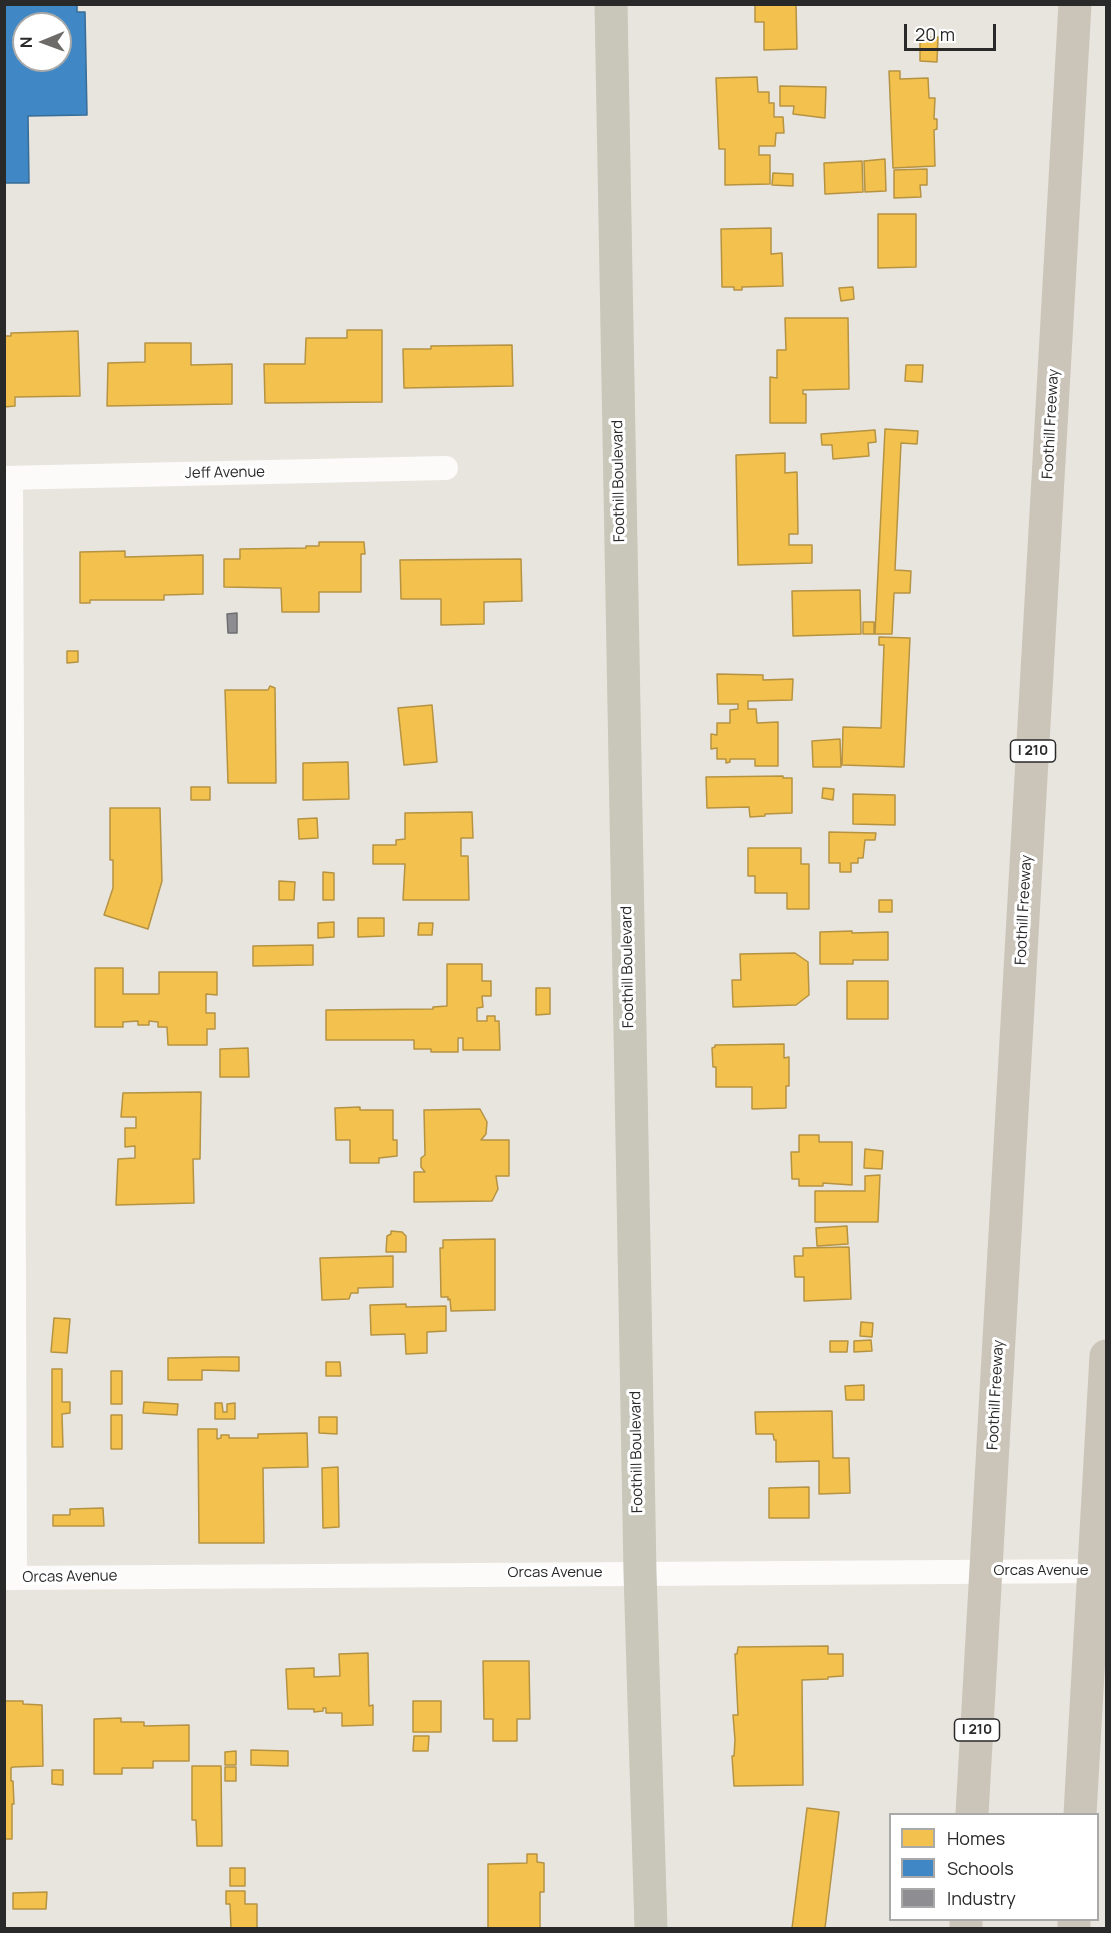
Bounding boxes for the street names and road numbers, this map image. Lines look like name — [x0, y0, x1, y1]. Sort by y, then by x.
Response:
street label: Foothill Freeway — [1039, 368, 1063, 480]
street label: Foothill Boulevard — [609, 420, 629, 542]
street label: Jeff Avenue — [185, 463, 265, 483]
road number: I 210 — [1010, 740, 1056, 762]
street label: Foothill Freeway — [1012, 854, 1036, 966]
street label: Foothill Boulevard — [618, 906, 638, 1028]
street label: Foothill Freeway — [984, 1339, 1008, 1451]
street label: Foothill Boulevard — [627, 1391, 647, 1513]
street label: Orcas Avenue — [994, 1562, 1088, 1580]
street label: Orcas Avenue — [508, 1564, 602, 1582]
street label: Orcas Avenue — [22, 1567, 118, 1587]
road number: I 210 — [954, 1719, 1000, 1741]

